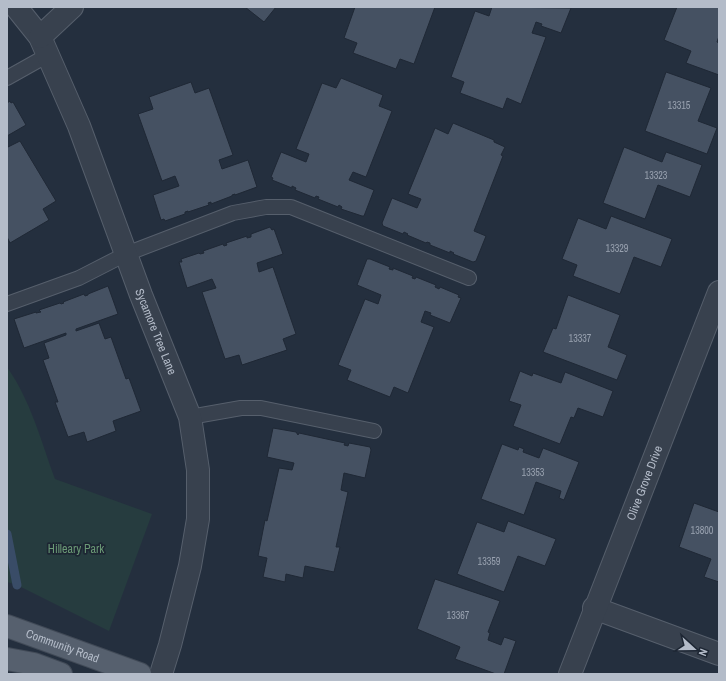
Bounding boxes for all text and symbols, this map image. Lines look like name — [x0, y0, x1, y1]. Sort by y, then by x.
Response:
house number: 13315 — [668, 99, 691, 112]
house number: 13323 — [645, 169, 668, 182]
house number: 13329 — [606, 242, 629, 255]
street label: Sycamore Tree Lane — [131, 286, 180, 377]
house number: 13337 — [569, 332, 592, 345]
street label: Olive Grove Drive — [623, 443, 666, 523]
house number: 13353 — [522, 466, 545, 479]
house number: 13800 — [691, 524, 714, 537]
park label: Hilleary Park — [48, 541, 104, 557]
house number: 13359 — [478, 555, 501, 568]
house number: 13367 — [447, 609, 470, 622]
street label: Community Road — [24, 625, 101, 667]
north arrow — [674, 629, 714, 669]
text: N — [696, 647, 711, 658]

